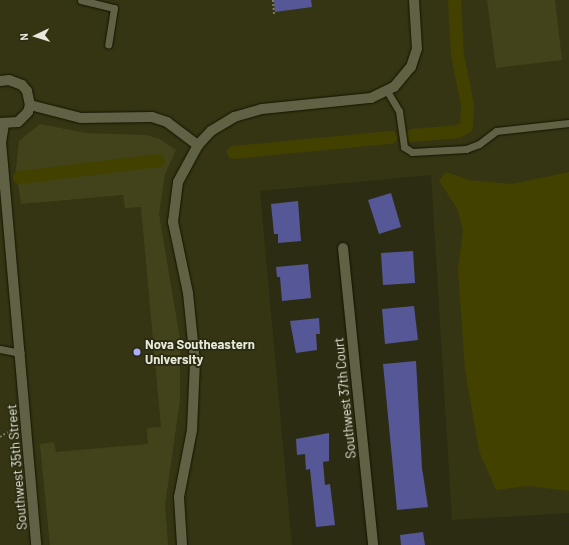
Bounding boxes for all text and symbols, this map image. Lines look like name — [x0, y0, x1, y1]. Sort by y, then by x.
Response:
north arrow — [16, 16, 56, 56]
text: N — [17, 33, 30, 41]
place label: Nova Southeastern University — [145, 337, 255, 368]
street label: Southwest 37th Court — [331, 337, 359, 459]
marker: Nova Southeastern University — [132, 347, 142, 357]
street label: Southwest 35th Street — [4, 404, 30, 530]

